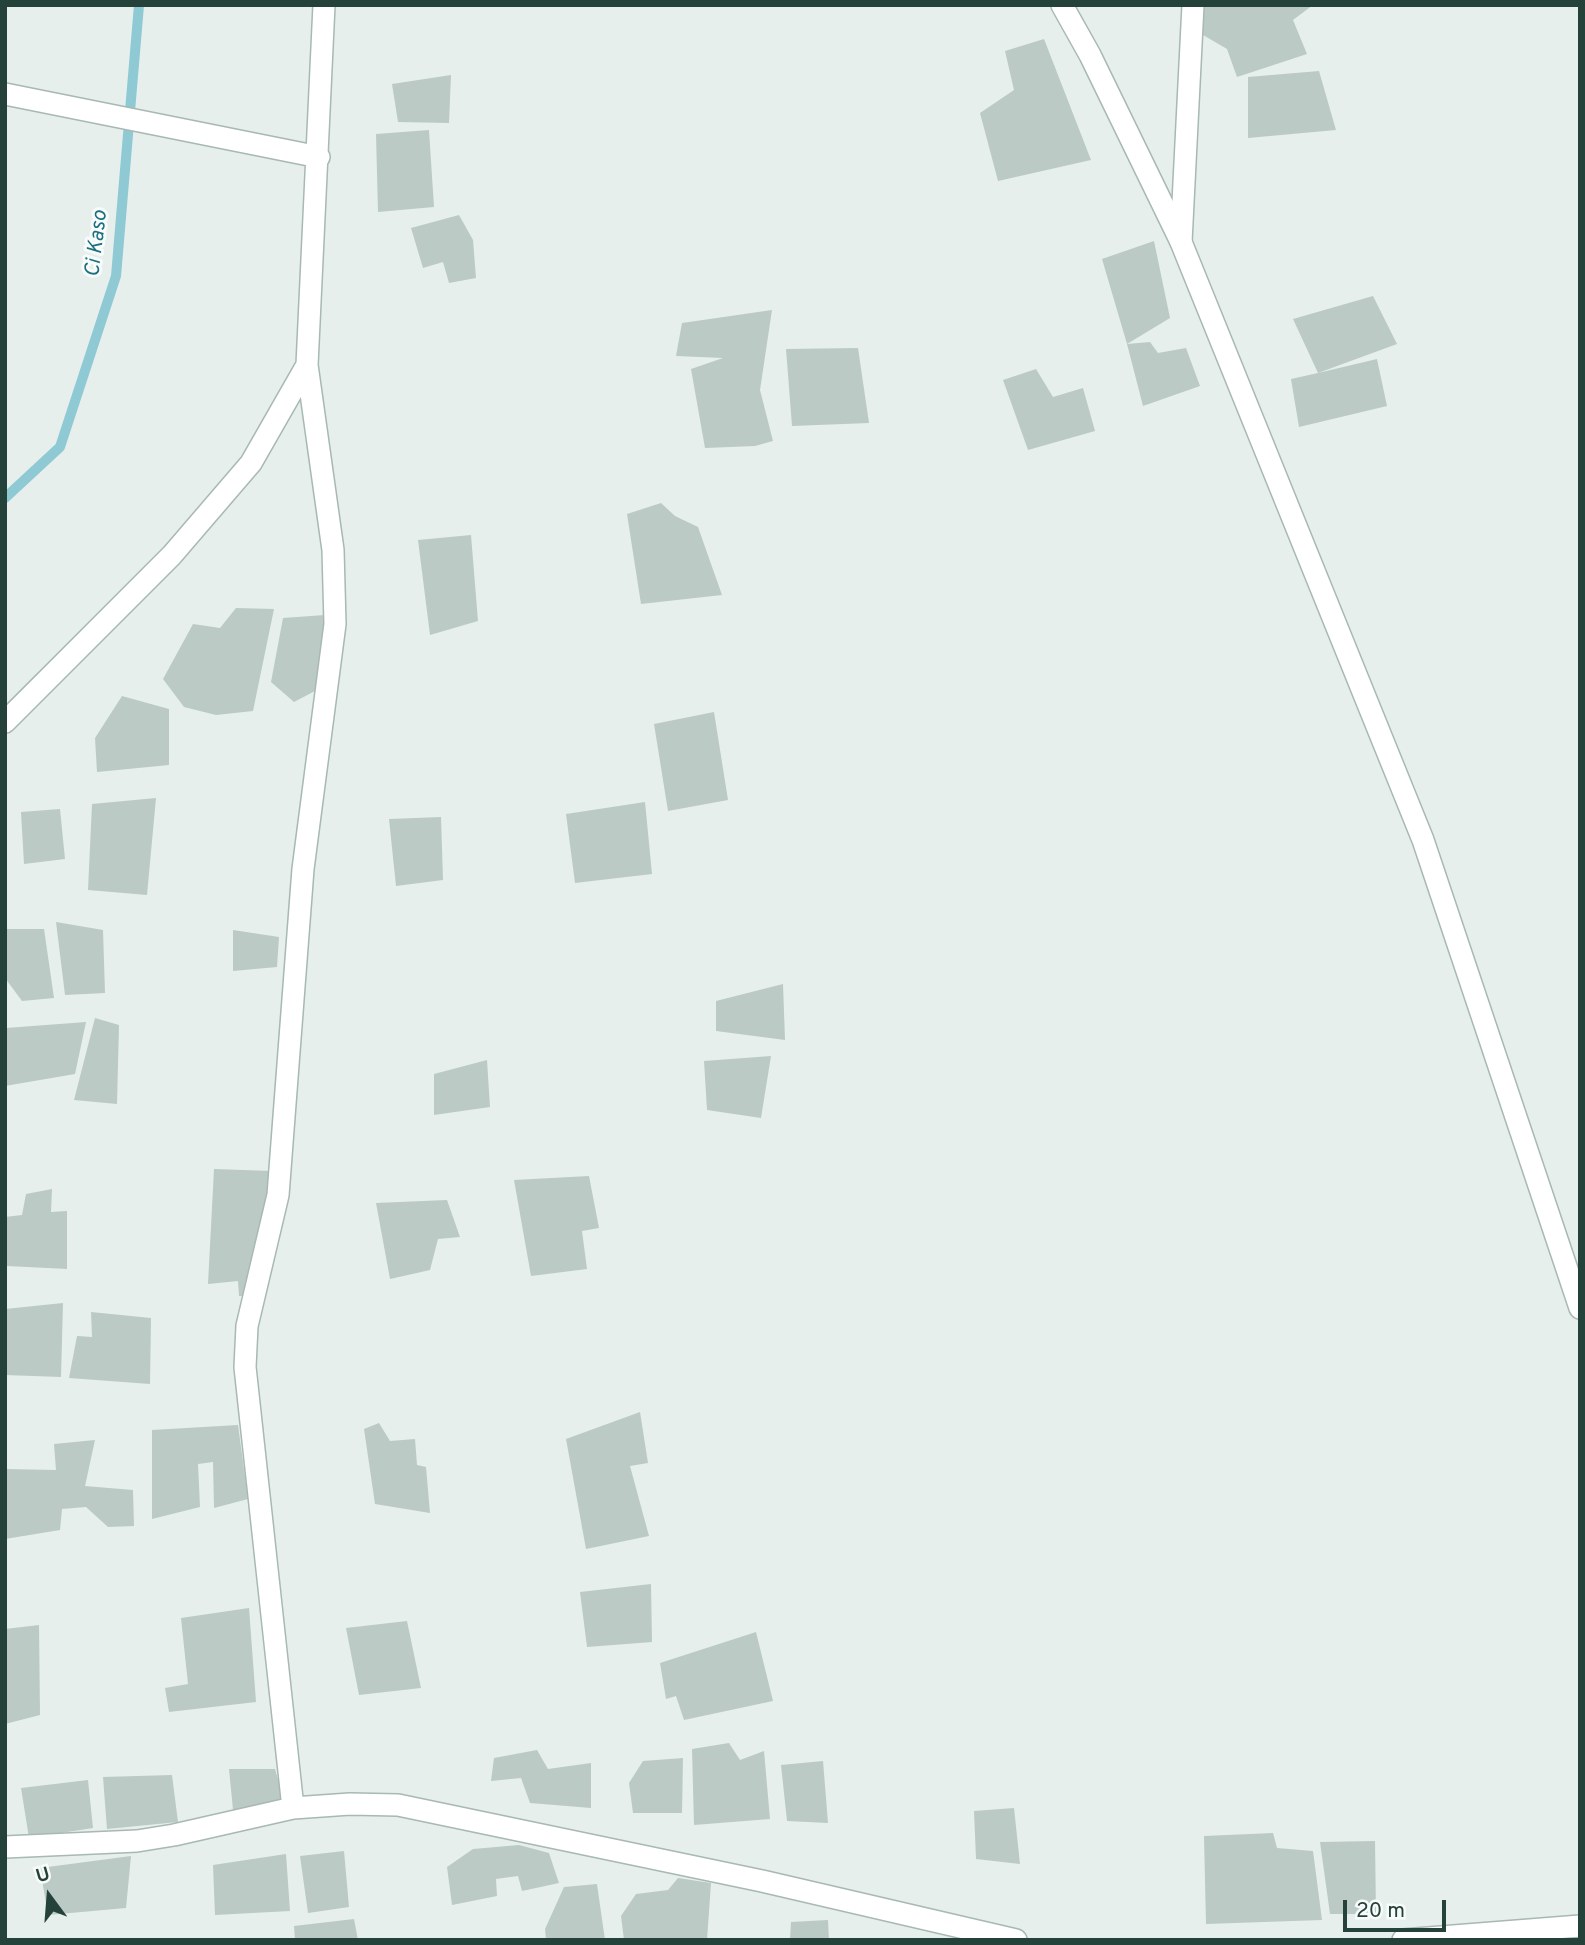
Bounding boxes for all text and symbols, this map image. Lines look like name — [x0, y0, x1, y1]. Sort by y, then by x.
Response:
water label: Ci Kaso — [81, 209, 115, 279]
north arrow — [14, 1861, 84, 1931]
text: U — [33, 1862, 53, 1889]
scale bar — [1347, 1885, 1450, 1929]
text: 20 m — [1356, 1898, 1405, 1925]

